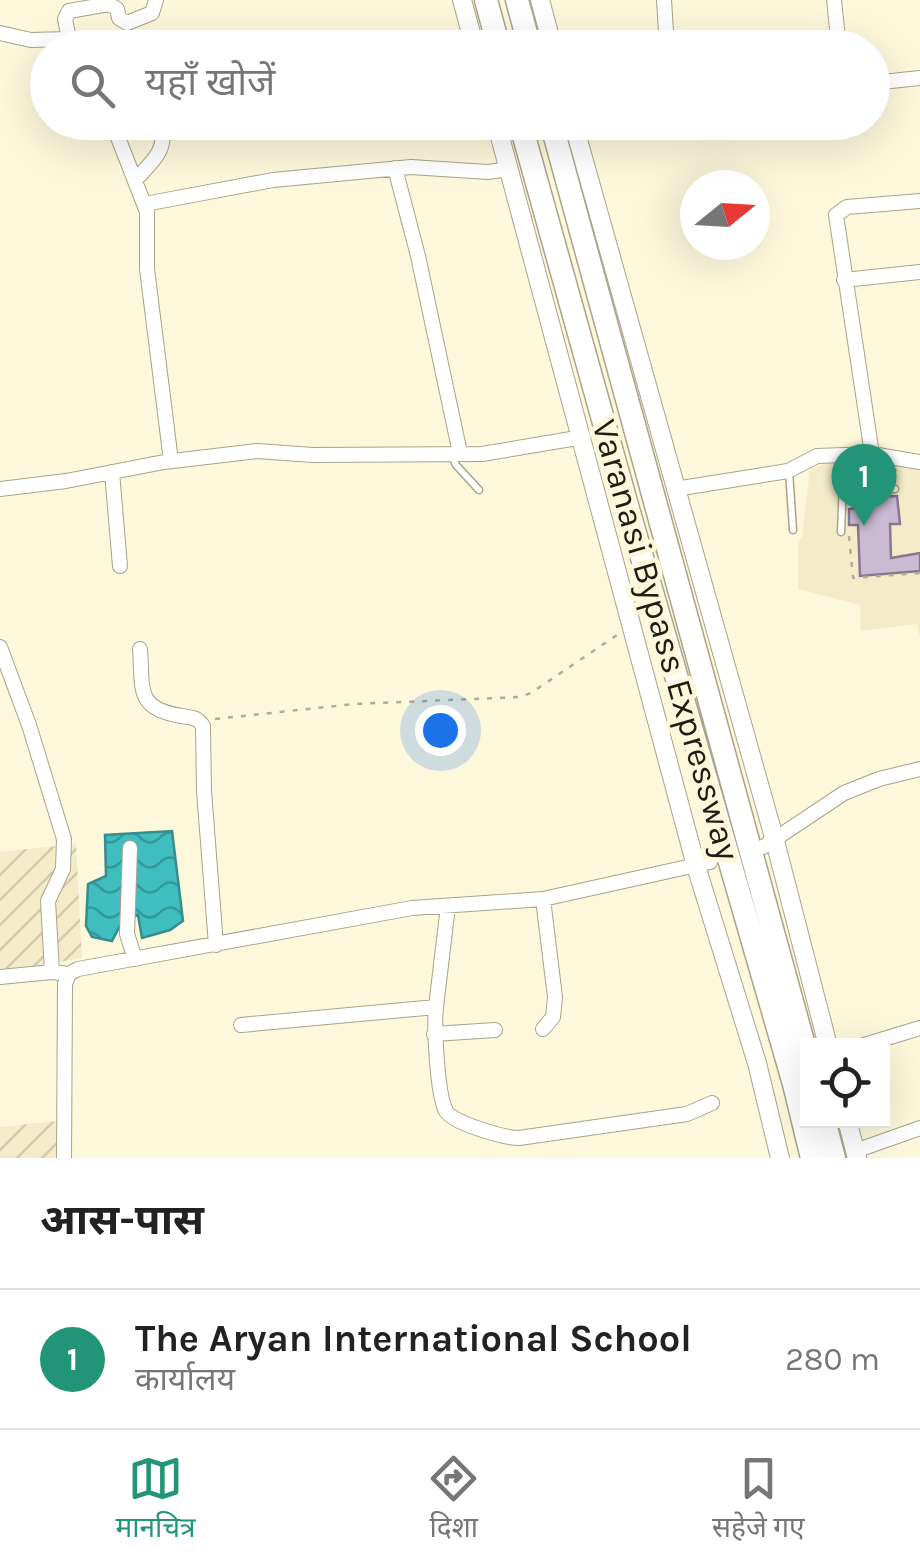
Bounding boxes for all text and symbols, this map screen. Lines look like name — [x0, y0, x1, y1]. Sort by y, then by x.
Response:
search box — [30, 30, 890, 140]
icon: search — [65, 58, 120, 113]
text: यहाँ खोजें — [145, 60, 275, 105]
north arrow — [680, 170, 770, 260]
street label: Varanasi Bypass Expressway — [583, 415, 749, 865]
pin: 1 — [832, 444, 896, 526]
your location — [415, 705, 466, 756]
map controls — [800, 1038, 890, 1128]
button: locate — [800, 1038, 890, 1128]
text: आस-पास — [40, 1195, 204, 1245]
text: The Aryan International School — [135, 1316, 692, 1361]
text: 1 — [67, 1341, 78, 1378]
text: 280 m — [785, 1341, 880, 1378]
text: कार्यालय — [135, 1361, 235, 1398]
tab: मानचित्र — [115, 1451, 195, 1548]
tab: दिशा — [426, 1451, 481, 1548]
tab: सहेजे गए — [712, 1451, 805, 1548]

